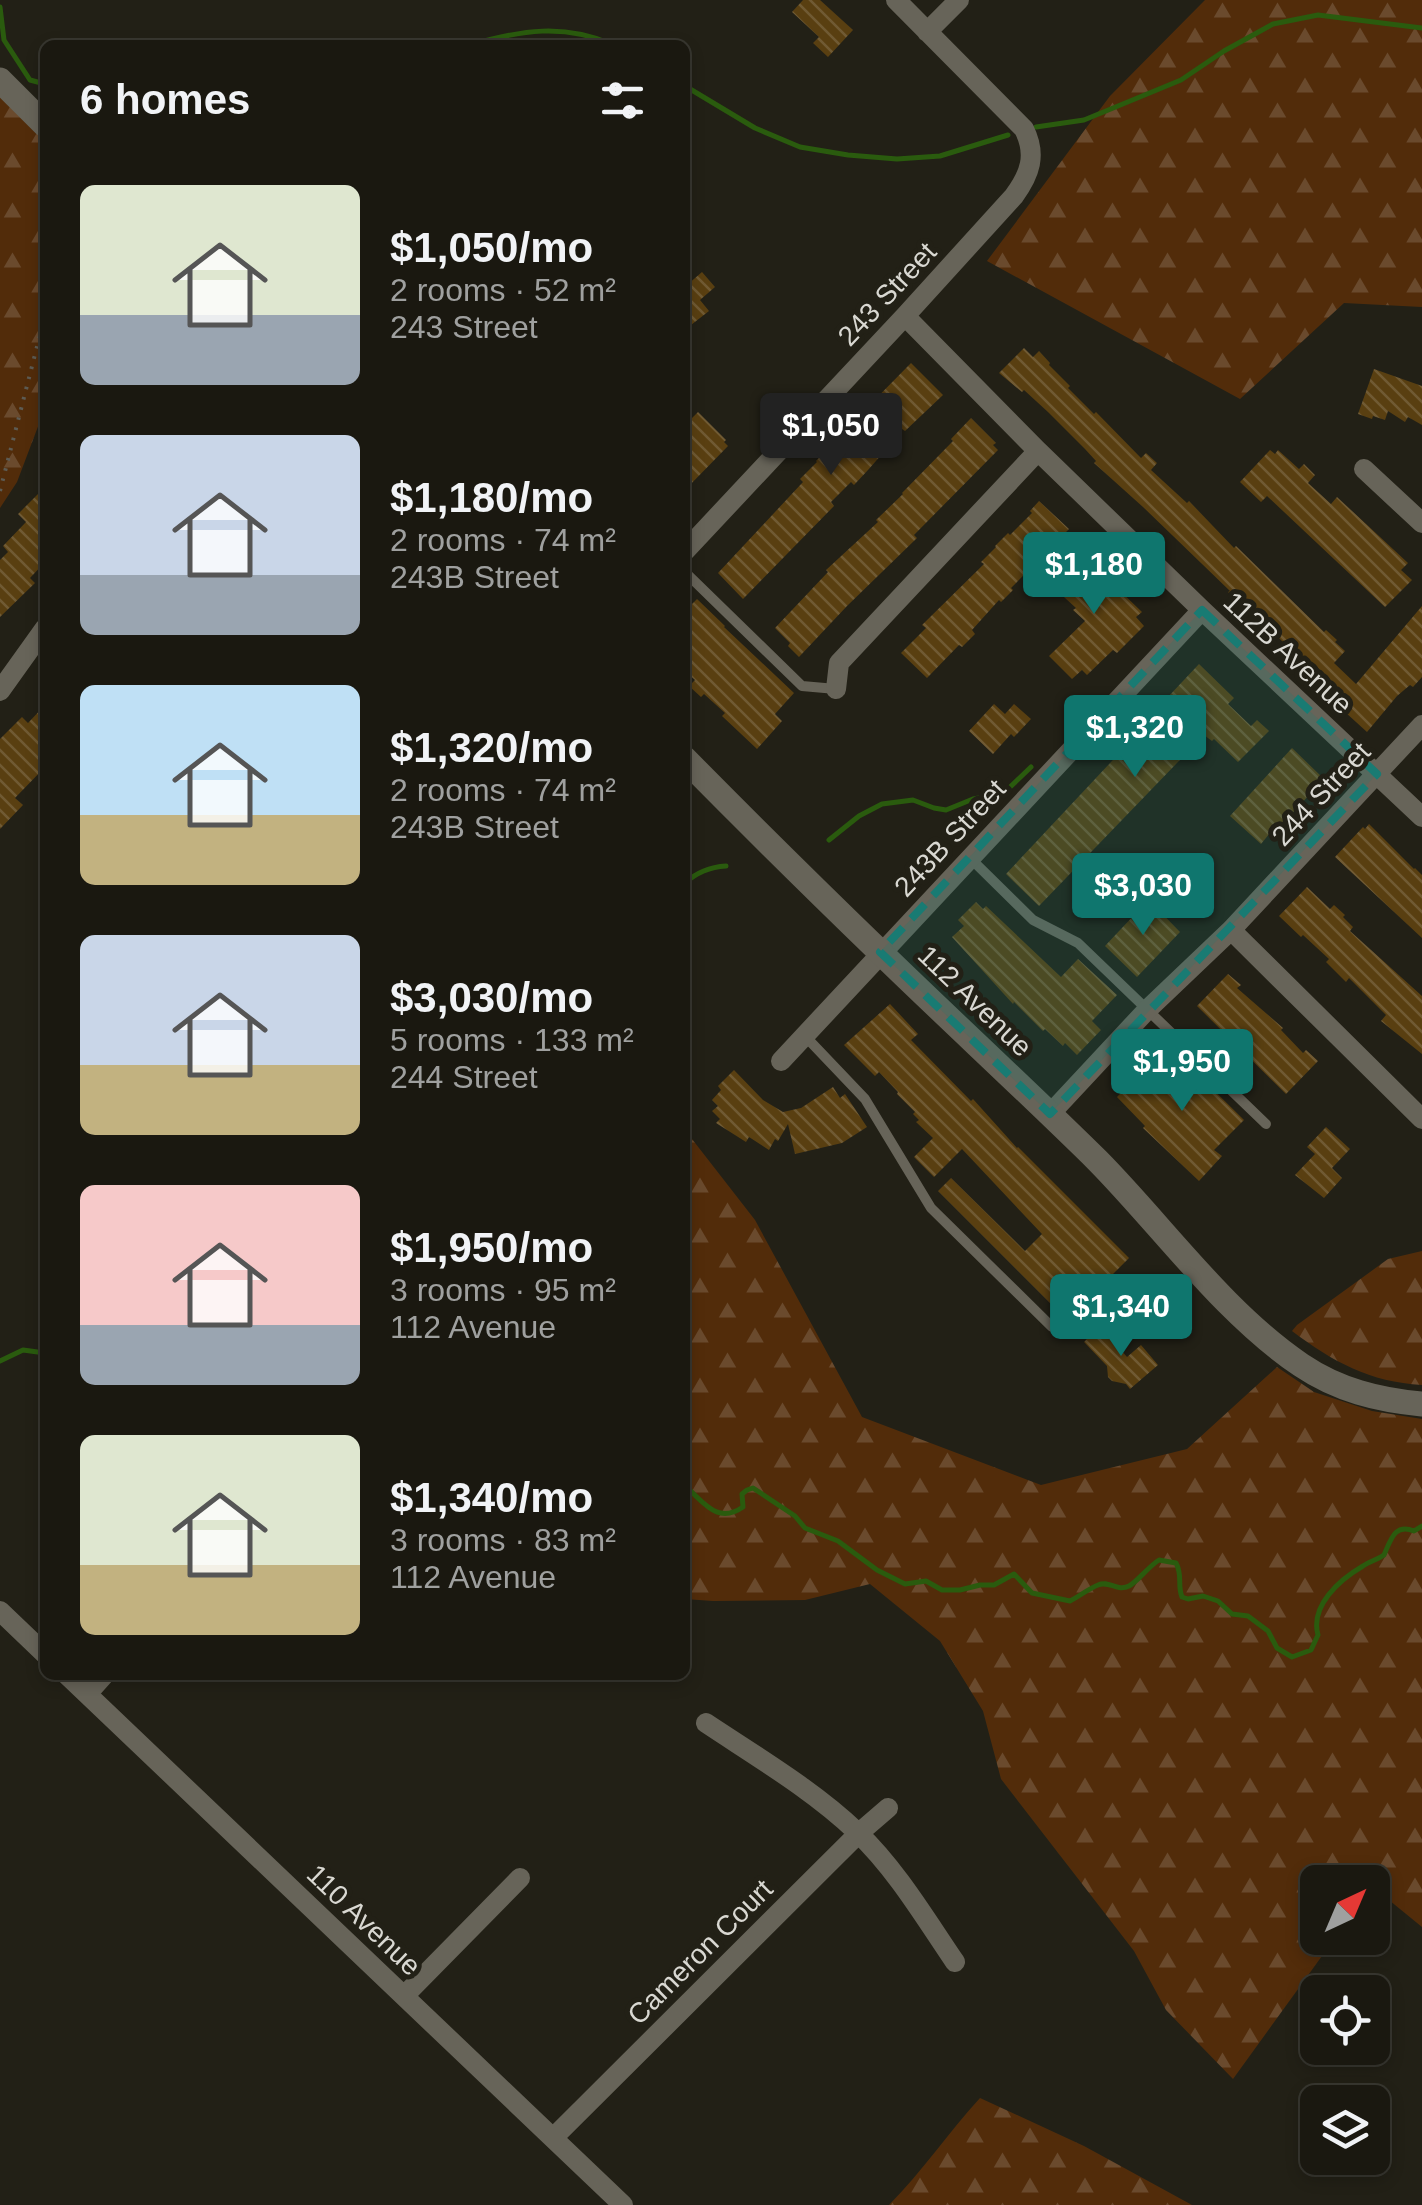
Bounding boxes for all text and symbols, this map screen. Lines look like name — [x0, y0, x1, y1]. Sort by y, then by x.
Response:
icon: filters — [595, 73, 650, 128]
text: 6 homes — [80, 76, 250, 123]
text: $1,050/mo — [390, 224, 593, 271]
icon: home — [160, 225, 280, 345]
street label: 243 Street — [832, 236, 943, 352]
text: 2 rooms · 52 m² — [390, 272, 616, 308]
text: 243 Street — [390, 309, 538, 345]
pin: $1,050 — [750, 393, 912, 478]
text: $1,050 — [782, 407, 880, 443]
text: $1,180/mo — [390, 474, 593, 521]
icon: home — [160, 475, 280, 595]
text: 2 rooms · 74 m² — [390, 522, 616, 558]
pin: $1,180 — [1013, 532, 1175, 617]
text: $1,180 — [1045, 546, 1143, 582]
text: 243B Street — [390, 559, 559, 595]
street label: 112B Avenue — [1217, 586, 1359, 720]
pin: $1,320 — [1054, 695, 1216, 780]
text: $1,320 — [1086, 709, 1184, 745]
text: $1,320/mo — [390, 724, 593, 771]
icon: home — [160, 725, 280, 845]
street label: 244 Street — [1266, 736, 1377, 852]
text: 2 rooms · 74 m² — [390, 772, 616, 808]
street label: 243B Street — [888, 773, 1012, 903]
text: 243B Street — [390, 809, 559, 845]
pin: $3,030 — [1062, 853, 1224, 938]
text: $3,030 — [1094, 867, 1192, 903]
street label: 112 Avenue — [912, 939, 1038, 1063]
text: $3,030/mo — [390, 974, 593, 1021]
icon: home — [160, 975, 280, 1095]
text: 5 rooms · 133 m² — [390, 1022, 634, 1058]
pin: $1,950 — [1101, 1029, 1263, 1114]
text: $1,950 — [1133, 1043, 1231, 1079]
text: 244 Street — [390, 1059, 538, 1095]
text: $1,950/mo — [390, 1224, 593, 1271]
icon: home — [160, 1225, 280, 1345]
text: 3 rooms · 95 m² — [390, 1272, 616, 1308]
pin: $1,340 — [1040, 1274, 1202, 1359]
text: $1,340 — [1072, 1288, 1170, 1324]
text: 112 Avenue — [390, 1309, 556, 1345]
text: $1,340/mo — [390, 1474, 593, 1521]
icon: home — [160, 1475, 280, 1595]
text: 3 rooms · 83 m² — [390, 1522, 616, 1558]
text: 112 Avenue — [390, 1559, 556, 1595]
street label: 110 Avenue — [301, 1858, 427, 1982]
north arrow — [1300, 1865, 1390, 1955]
map controls — [1300, 1865, 1390, 2175]
street label: Cameron Court — [621, 1873, 779, 2031]
button: locate — [1300, 1975, 1390, 2065]
button: layers — [1300, 2085, 1390, 2175]

